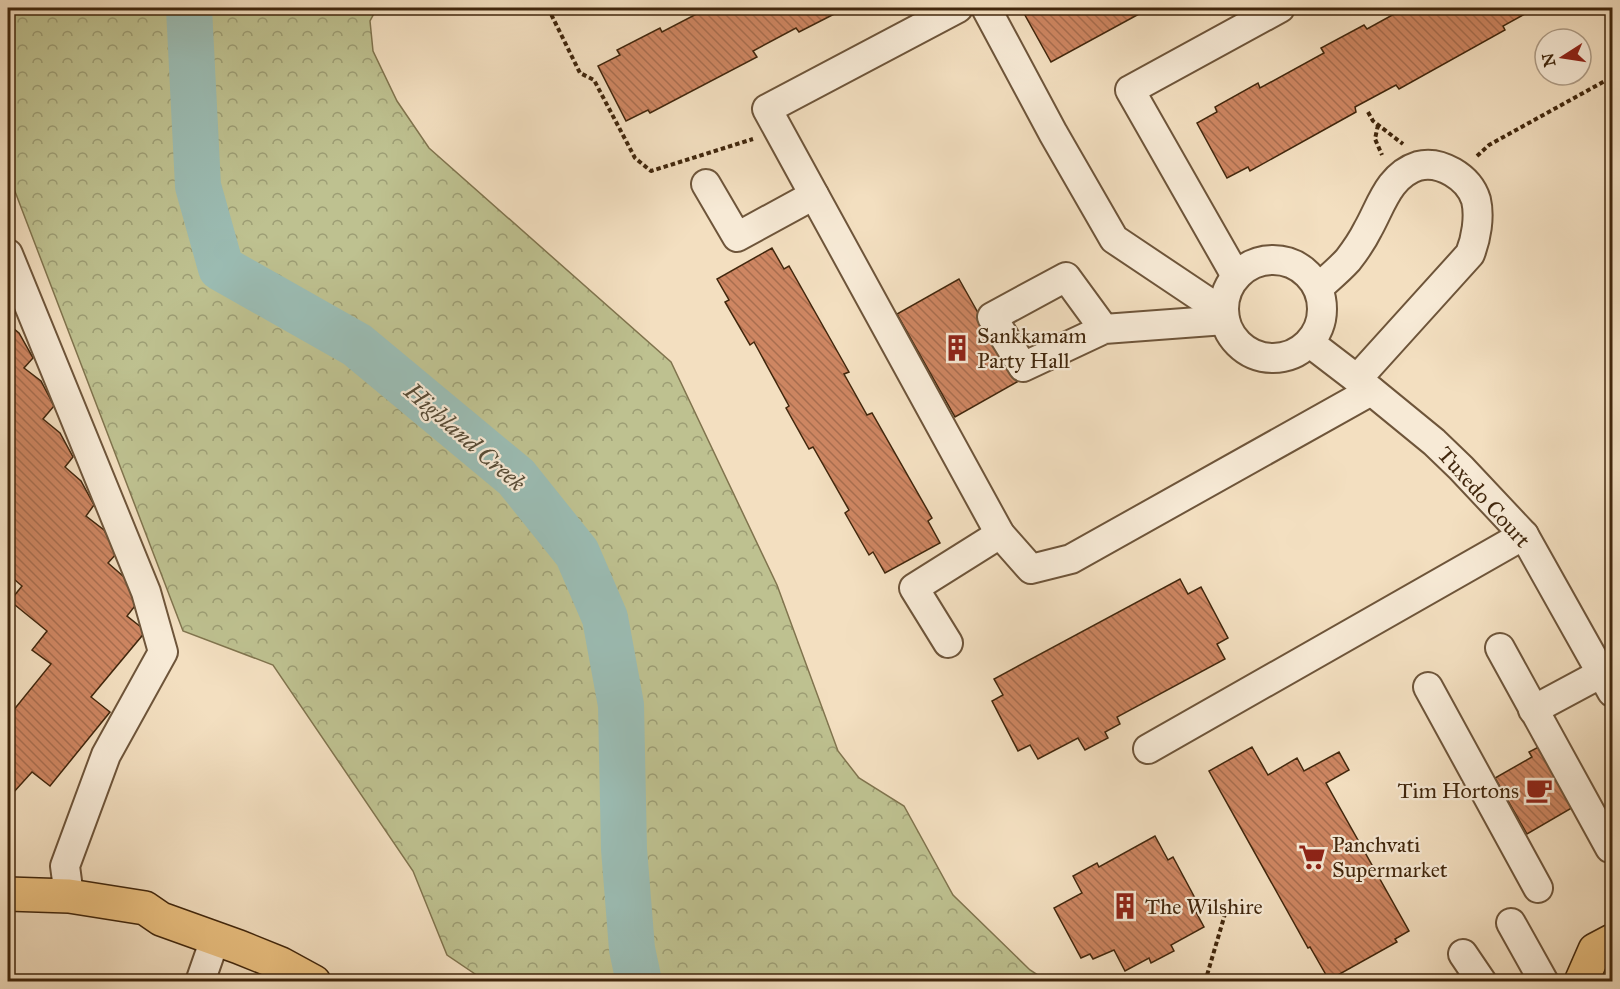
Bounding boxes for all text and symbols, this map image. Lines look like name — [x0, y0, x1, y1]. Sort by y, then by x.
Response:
north arrow — [1533, 27, 1593, 87]
text: N — [1538, 51, 1560, 69]
place label: Sankkamam Party Hall — [977, 322, 1087, 374]
building icon: Sankkamam Party Hall — [942, 333, 972, 363]
water label: Highland Creek — [397, 375, 532, 498]
street label: Tuxedo Court — [1432, 441, 1536, 553]
cafe icon: Tim Hortons — [1524, 775, 1554, 805]
place label: Tim Hortons — [1397, 777, 1519, 804]
place label: Panchvati Supermarket — [1332, 831, 1448, 883]
supermarket icon: Panchvati Supermarket — [1297, 842, 1327, 872]
building icon: The Wilshire — [1110, 891, 1140, 921]
place label: The Wilshire — [1145, 893, 1263, 920]

